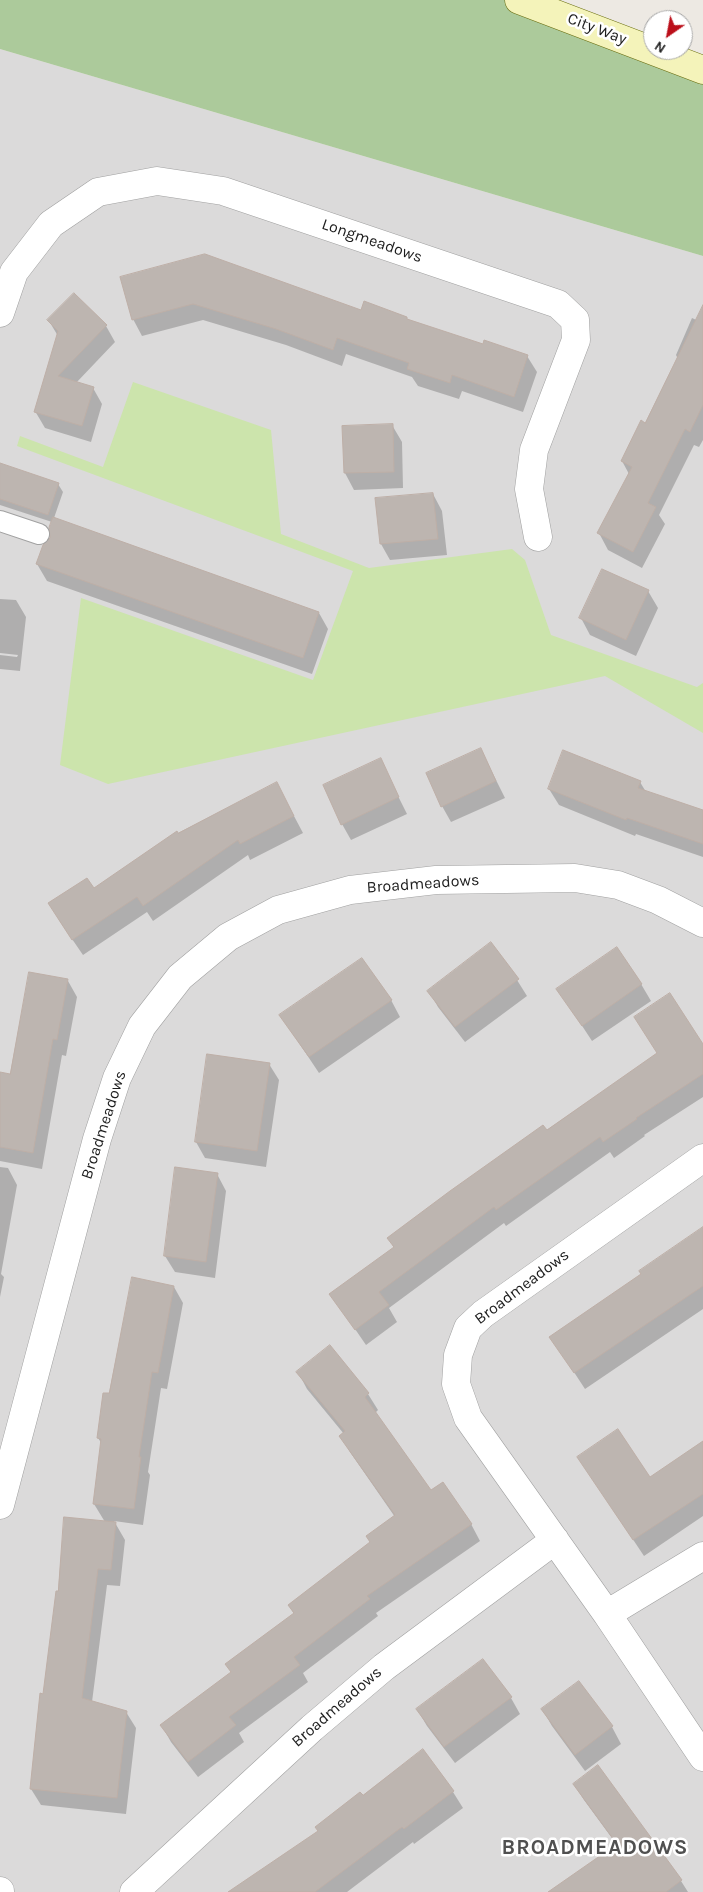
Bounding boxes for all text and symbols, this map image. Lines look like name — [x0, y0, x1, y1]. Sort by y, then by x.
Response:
street label: City Way — [565, 9, 629, 49]
north arrow — [643, 10, 693, 60]
text: N — [651, 37, 669, 57]
street label: Longmeadows — [319, 215, 425, 267]
street label: Broadmeadows — [366, 870, 480, 898]
street label: Broadmeadows — [77, 1068, 131, 1182]
street label: Broadmeadows — [471, 1245, 573, 1329]
street label: Broadmeadows — [288, 1663, 386, 1751]
district label: BROADMEADOWS — [500, 1835, 690, 1861]

